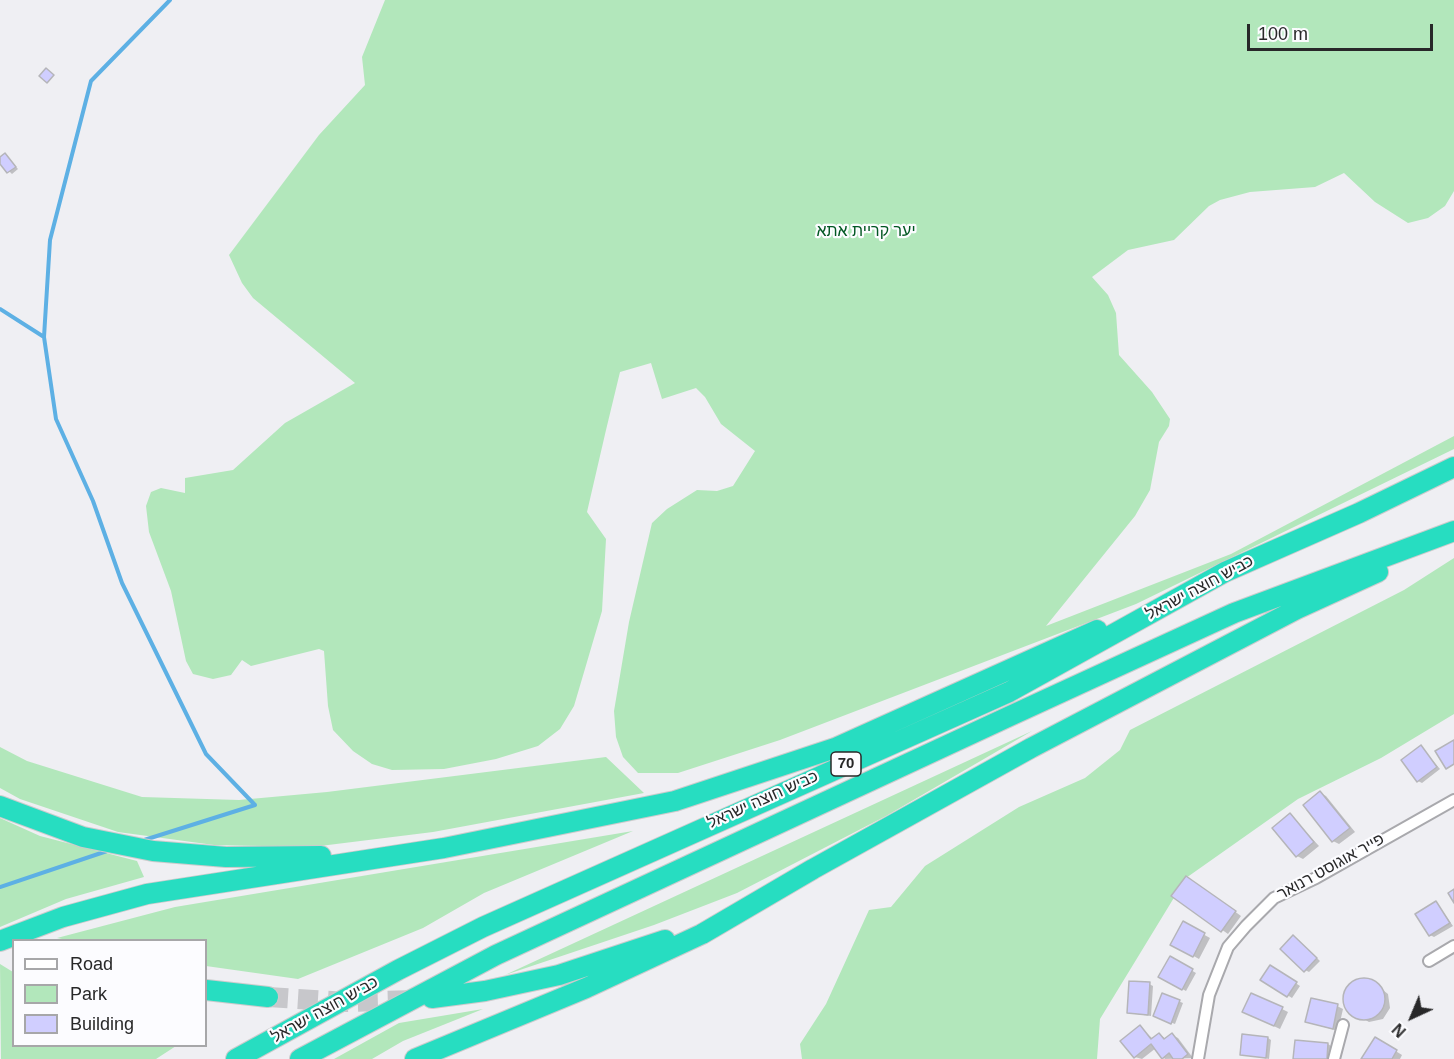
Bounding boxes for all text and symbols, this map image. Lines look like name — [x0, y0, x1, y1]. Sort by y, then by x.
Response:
scale bar — [1250, 12, 1436, 50]
text: 100 m — [1258, 24, 1308, 44]
park label: יער קריית אתא — [816, 222, 916, 242]
street label: כביש חוצה ישראל — [1143, 552, 1257, 624]
road number: 70 — [831, 752, 861, 776]
street label: כביש חוצה ישראל — [705, 767, 821, 833]
street label: פייר אוגוסט רנואר — [1274, 830, 1388, 904]
legend — [12, 939, 207, 1047]
text: Road — [70, 954, 113, 974]
street label: כביש חוצה ישראל — [268, 973, 382, 1047]
text: Park — [70, 984, 107, 1004]
north arrow — [1382, 987, 1442, 1047]
text: Building — [70, 1014, 134, 1034]
text: N — [1389, 1020, 1409, 1040]

